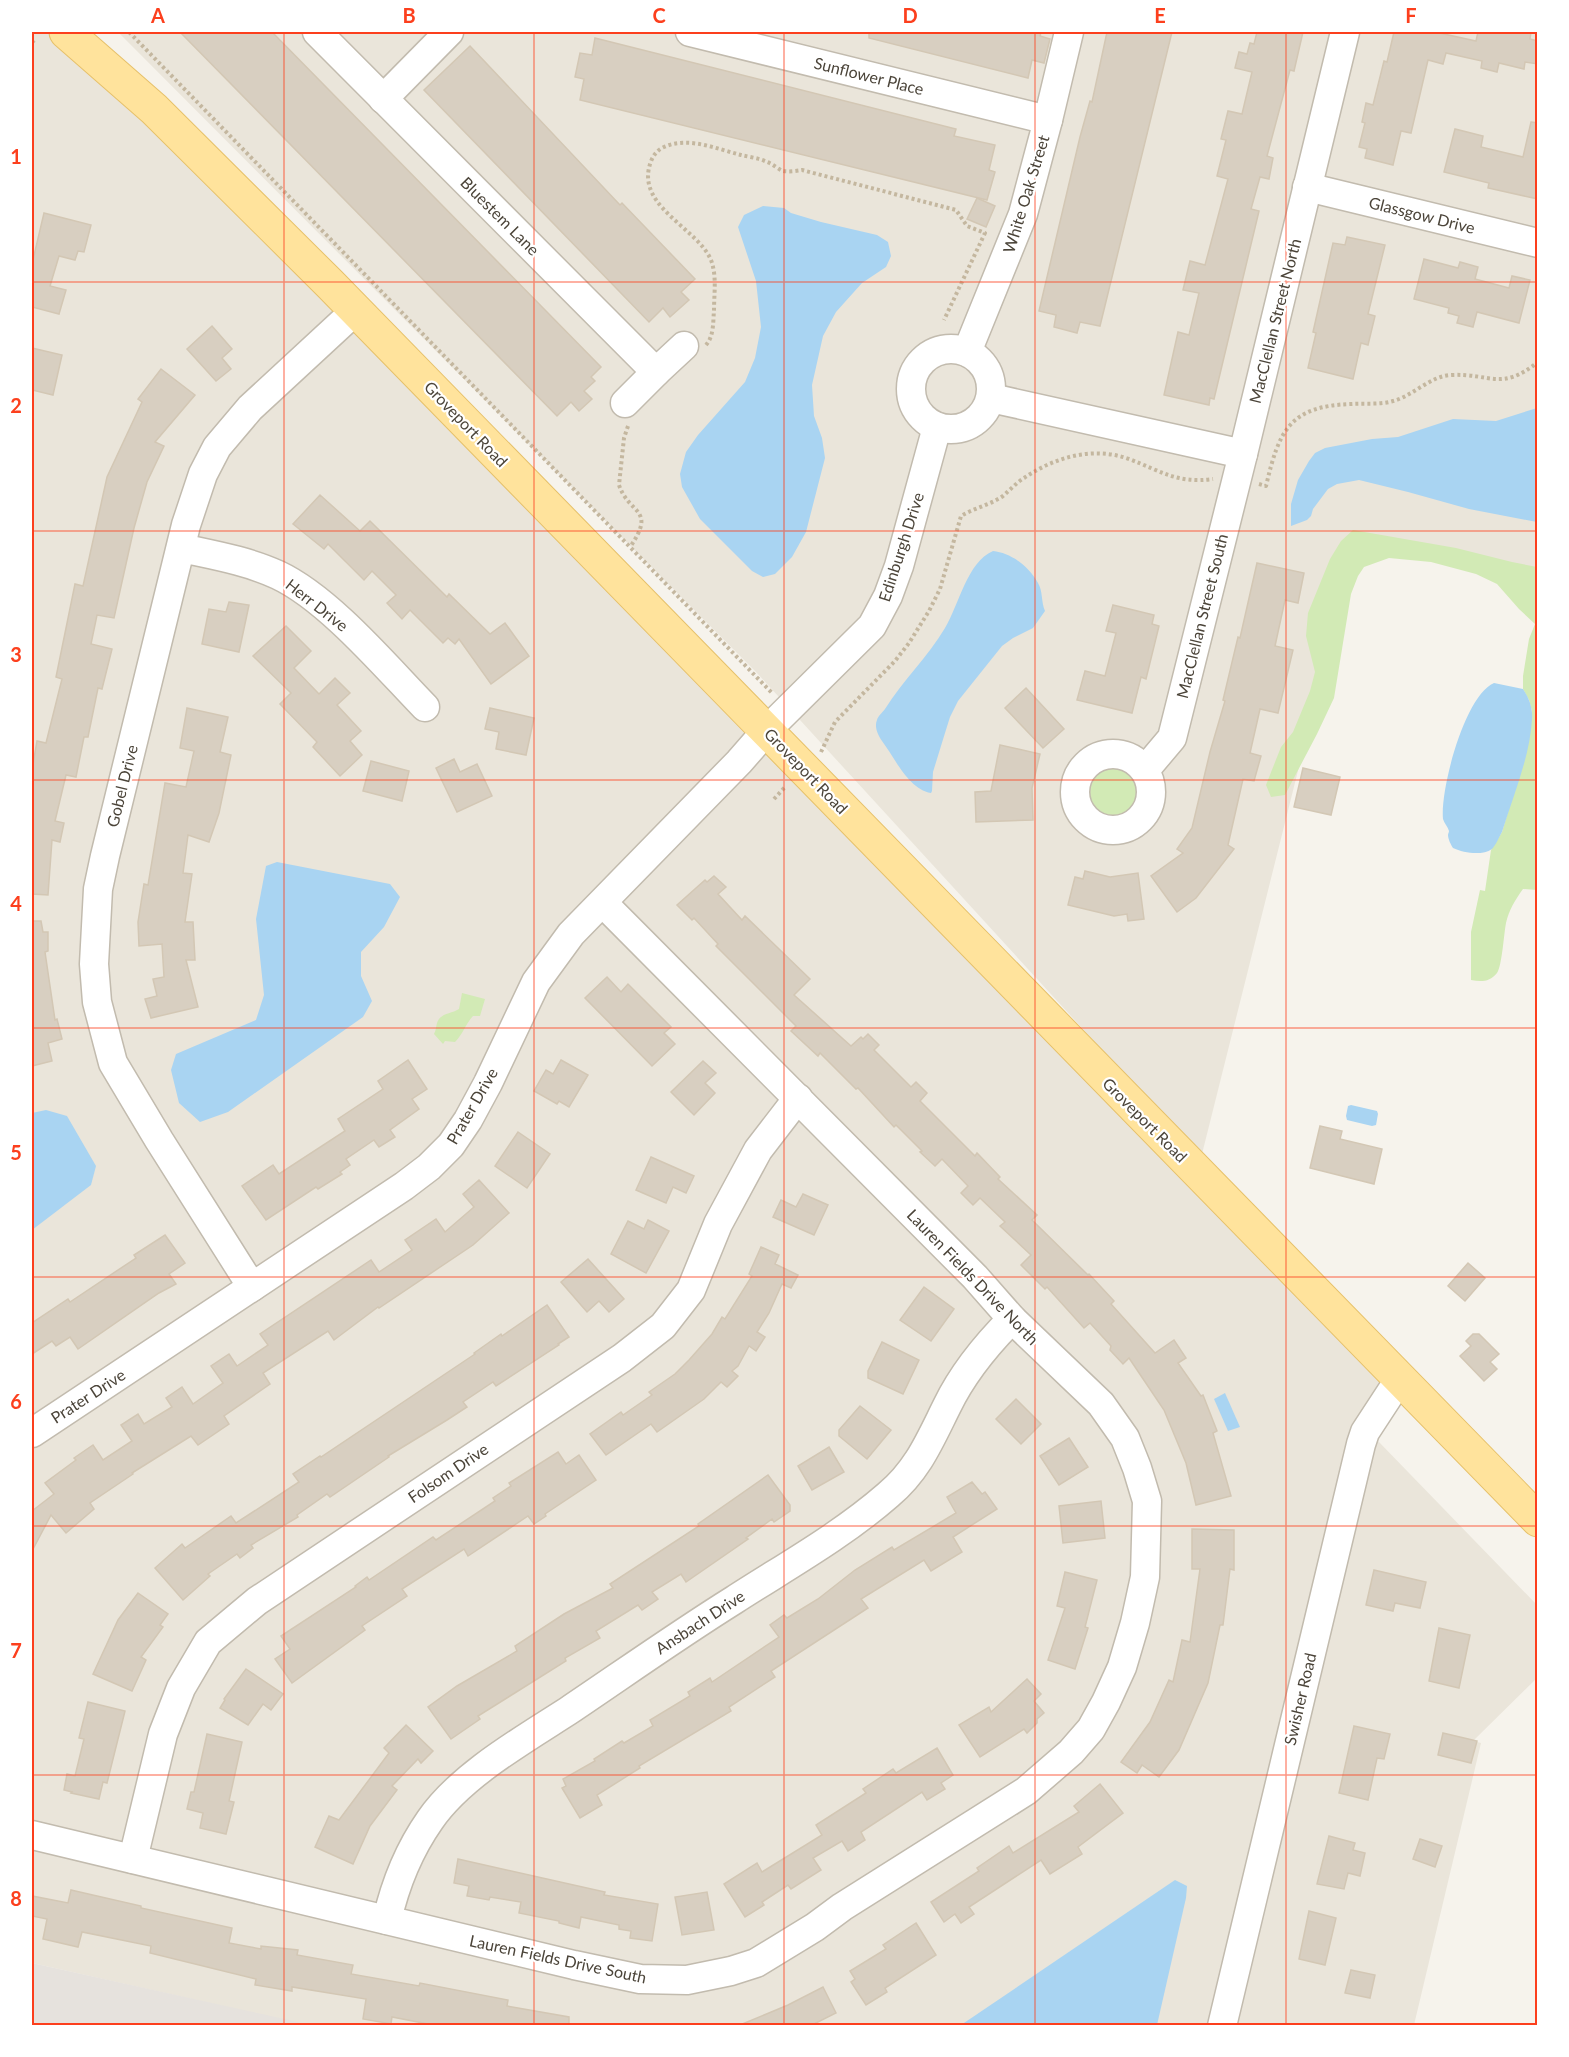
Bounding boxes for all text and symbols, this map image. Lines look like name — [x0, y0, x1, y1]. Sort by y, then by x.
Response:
text: A — [150, 3, 165, 27]
text: B — [402, 3, 416, 27]
text: C — [652, 3, 666, 27]
text: D — [902, 3, 918, 27]
text: E — [1154, 3, 1166, 27]
text: F — [1405, 3, 1417, 27]
street label: Sunflower Place — [812, 53, 926, 98]
street label: White Oak Street — [999, 132, 1053, 255]
text: 1 — [10, 144, 22, 168]
street label: Bluestem Lane — [457, 172, 544, 259]
street label: Glassgow Drive — [1367, 192, 1477, 237]
street label: MacClellan Street North — [1245, 236, 1304, 405]
street label: Groveport Road — [421, 377, 512, 470]
text: 2 — [10, 393, 22, 417]
street label: Edinburgh Drive — [874, 490, 927, 604]
street label: MacClellan Street South — [1172, 532, 1231, 700]
street label: Herr Drive — [282, 574, 352, 635]
text: 3 — [10, 642, 22, 666]
street label: Groveport Road — [761, 724, 852, 817]
street label: Gobel Drive — [102, 743, 141, 829]
text: 4 — [10, 891, 22, 915]
street label: Prater Drive — [442, 1064, 501, 1147]
street label: Groveport Road — [1099, 1073, 1192, 1166]
text: 5 — [10, 1140, 22, 1164]
street label: Lauren Fields Drive North — [904, 1205, 1043, 1348]
street label: Prater Drive — [47, 1365, 128, 1427]
text: 6 — [10, 1389, 22, 1413]
street label: Folsom Drive — [404, 1439, 491, 1506]
street label: Ansbach Drive — [652, 1586, 748, 1657]
text: 7 — [10, 1638, 22, 1662]
street label: Swisher Road — [1280, 1651, 1319, 1747]
text: 8 — [10, 1886, 22, 1910]
street label: Lauren Fields Drive South — [468, 1930, 648, 1987]

